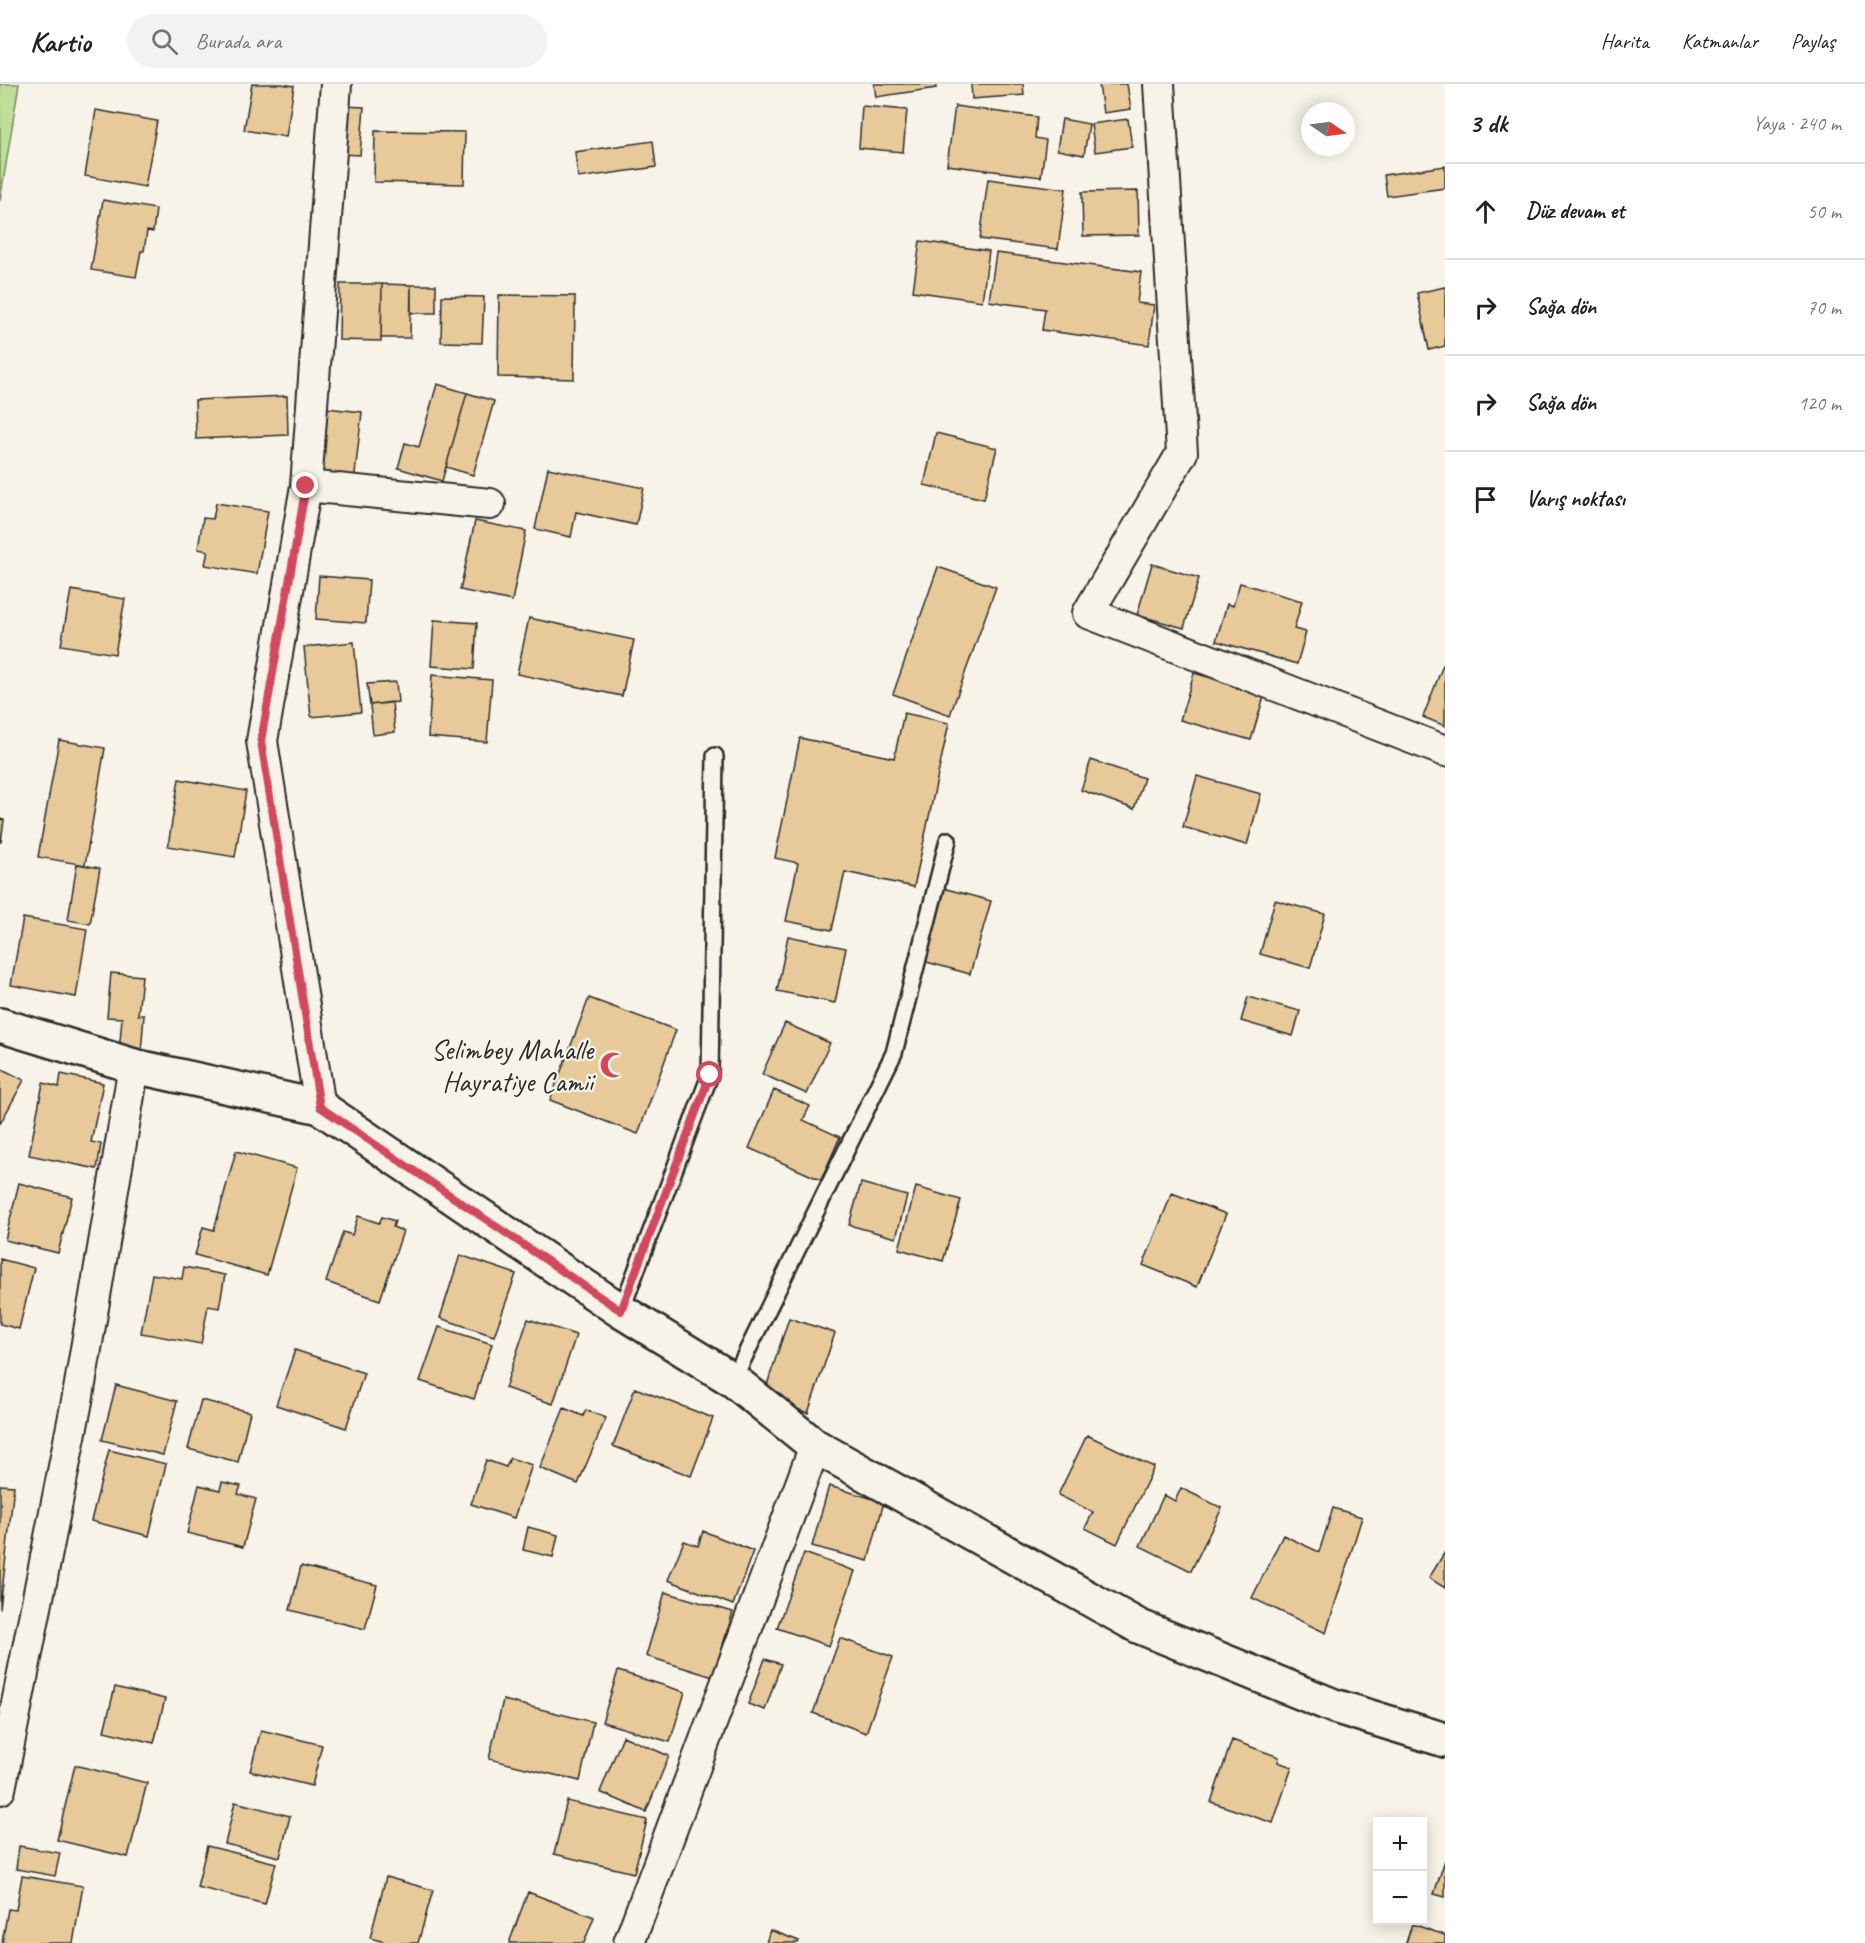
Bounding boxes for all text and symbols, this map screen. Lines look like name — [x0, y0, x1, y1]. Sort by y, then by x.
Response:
search box — [127, 14, 547, 68]
text: Kartio — [30, 24, 91, 59]
icon: search — [148, 25, 181, 58]
text: Burada ara — [196, 27, 281, 55]
text: Harita — [1601, 28, 1649, 54]
text: Katmanlar — [1682, 28, 1758, 54]
text: Paylaş — [1791, 28, 1835, 54]
north arrow — [1301, 102, 1355, 156]
text: 3 dk — [1469, 107, 1507, 140]
text: Yaya · 240 m — [1753, 111, 1841, 136]
icon: ahead — [1469, 195, 1502, 228]
text: Düz devam et — [1526, 197, 1624, 225]
text: 50 m — [1807, 199, 1841, 224]
icon: right — [1469, 291, 1502, 324]
text: Sağa dön — [1526, 293, 1596, 321]
text: 70 m — [1807, 295, 1841, 320]
icon: right — [1469, 387, 1502, 420]
text: Sağa dön — [1526, 389, 1596, 417]
text: 120 m — [1798, 391, 1841, 416]
route end — [292, 472, 318, 498]
icon: arrive — [1469, 483, 1502, 516]
text: Varış noktası — [1526, 485, 1625, 513]
place label: Selimbey Mahalle Hayratiye Camii — [431, 1032, 597, 1099]
mosque icon: Selimbey Mahalle Hayratiye Camii — [598, 1050, 628, 1080]
route start — [696, 1061, 722, 1087]
map controls — [1373, 1817, 1427, 1925]
button: + — [1373, 1817, 1427, 1871]
button: − — [1373, 1871, 1427, 1925]

